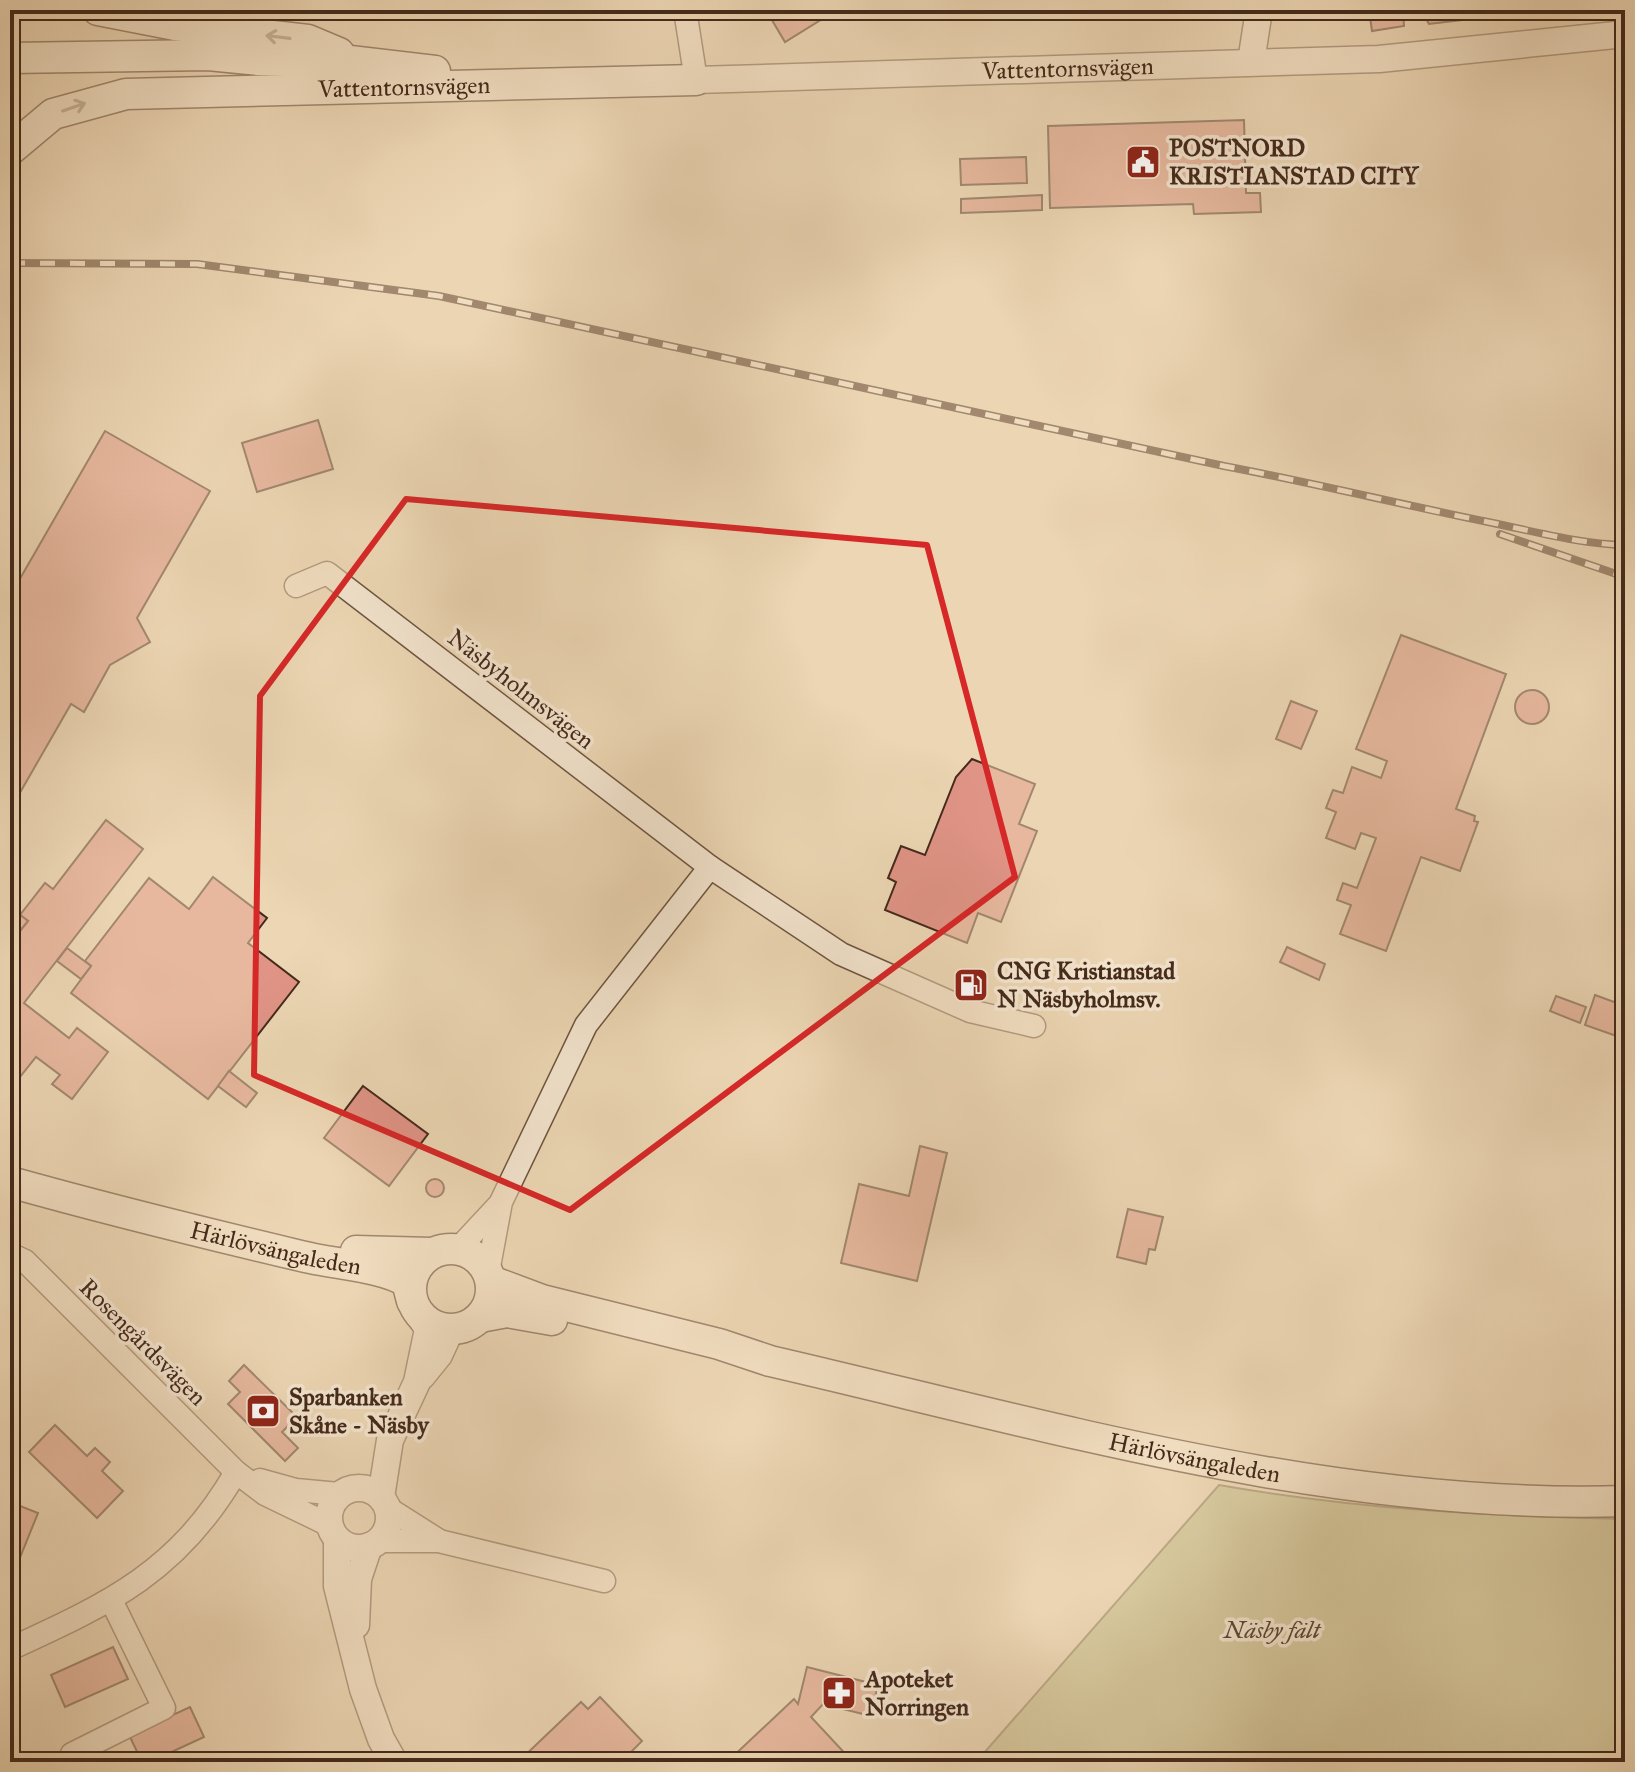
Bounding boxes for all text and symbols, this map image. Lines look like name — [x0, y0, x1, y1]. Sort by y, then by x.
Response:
one-way arrow — [265, 29, 292, 44]
street label: Vattentornsvägen — [980, 51, 1154, 86]
street label: Vattentornsvägen — [317, 70, 491, 104]
one-way arrow — [61, 99, 86, 114]
place label: POSTNORD KRISTIANSTAD CITY — [1169, 133, 1420, 191]
public building icon: POSTNORD KRISTIANSTAD CITY — [1124, 143, 1162, 181]
street label: Näsbyholmsvägen — [442, 622, 600, 756]
place label: CNG Kristianstad N Näsbyholmsv. — [997, 956, 1176, 1014]
fuel station icon: CNG Kristianstad N Näsbyholmsv. — [952, 966, 990, 1004]
street label: Härlövsängaleden — [187, 1215, 364, 1282]
street label: Rosengårdsvägen — [73, 1272, 213, 1412]
place label: Sparbanken Skåne - Näsby — [289, 1382, 431, 1440]
bank icon: Sparbanken Skåne - Näsby — [244, 1392, 282, 1430]
street label: Härlövsängaleden — [1106, 1426, 1283, 1489]
park label: Näsby fält — [1222, 1615, 1322, 1645]
place label: Apoteket Norringen — [863, 1664, 969, 1722]
pharmacy icon: Apoteket Norringen — [820, 1674, 858, 1712]

